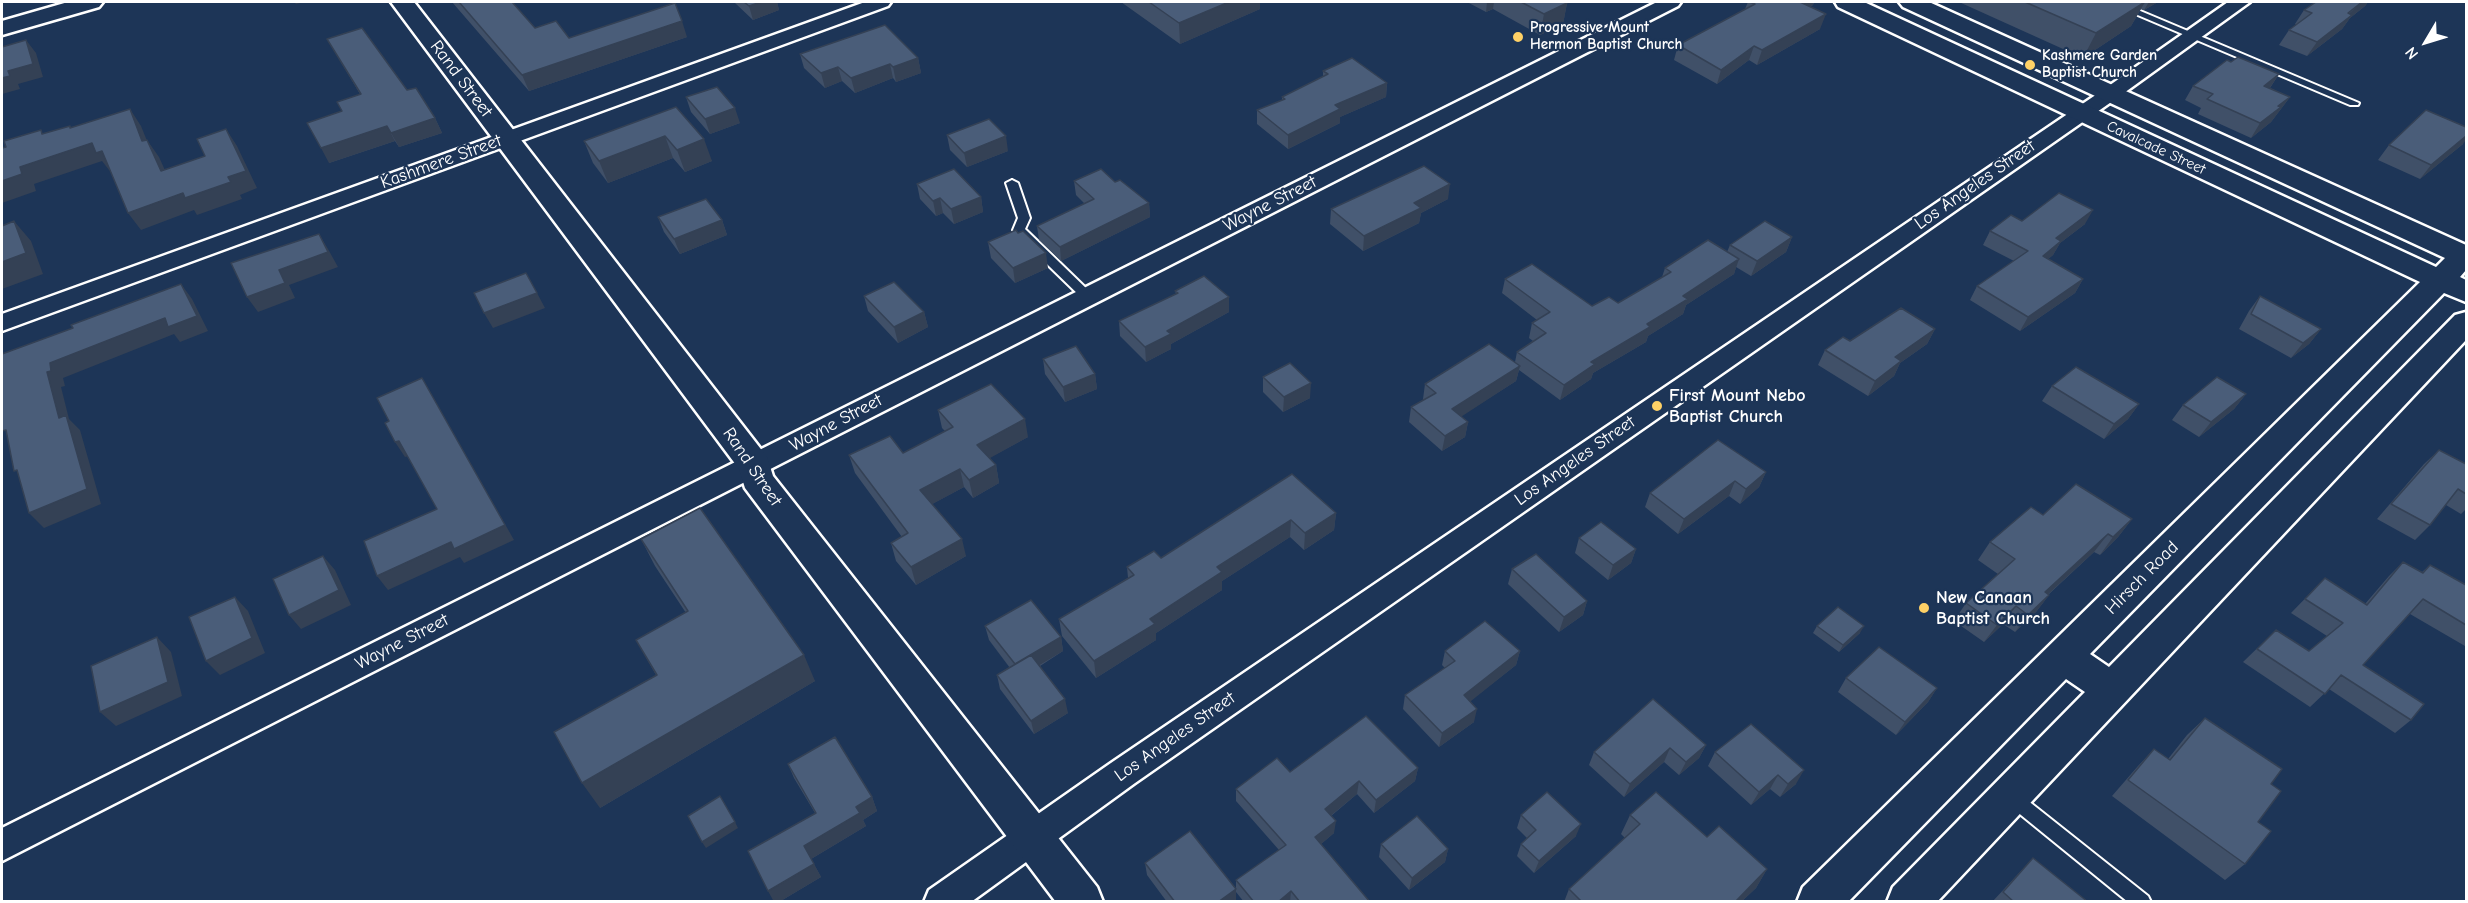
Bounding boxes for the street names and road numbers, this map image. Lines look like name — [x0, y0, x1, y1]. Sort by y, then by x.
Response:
street label: Rand Street — [425, 36, 497, 122]
street label: Cavalcade Street — [2104, 117, 2208, 179]
street label: Kashmere Street — [377, 130, 505, 194]
street label: Los Angeles Street — [1911, 135, 2039, 235]
street label: Wayne Street — [1220, 171, 1320, 237]
street label: Wayne Street — [786, 390, 886, 456]
street label: Los Angeles Street — [1511, 411, 1639, 511]
street label: Rand Street — [718, 423, 786, 511]
street label: Hirsch Road — [2101, 537, 2183, 619]
street label: Wayne Street — [352, 609, 452, 675]
street label: Los Angeles Street — [1111, 687, 1239, 787]

